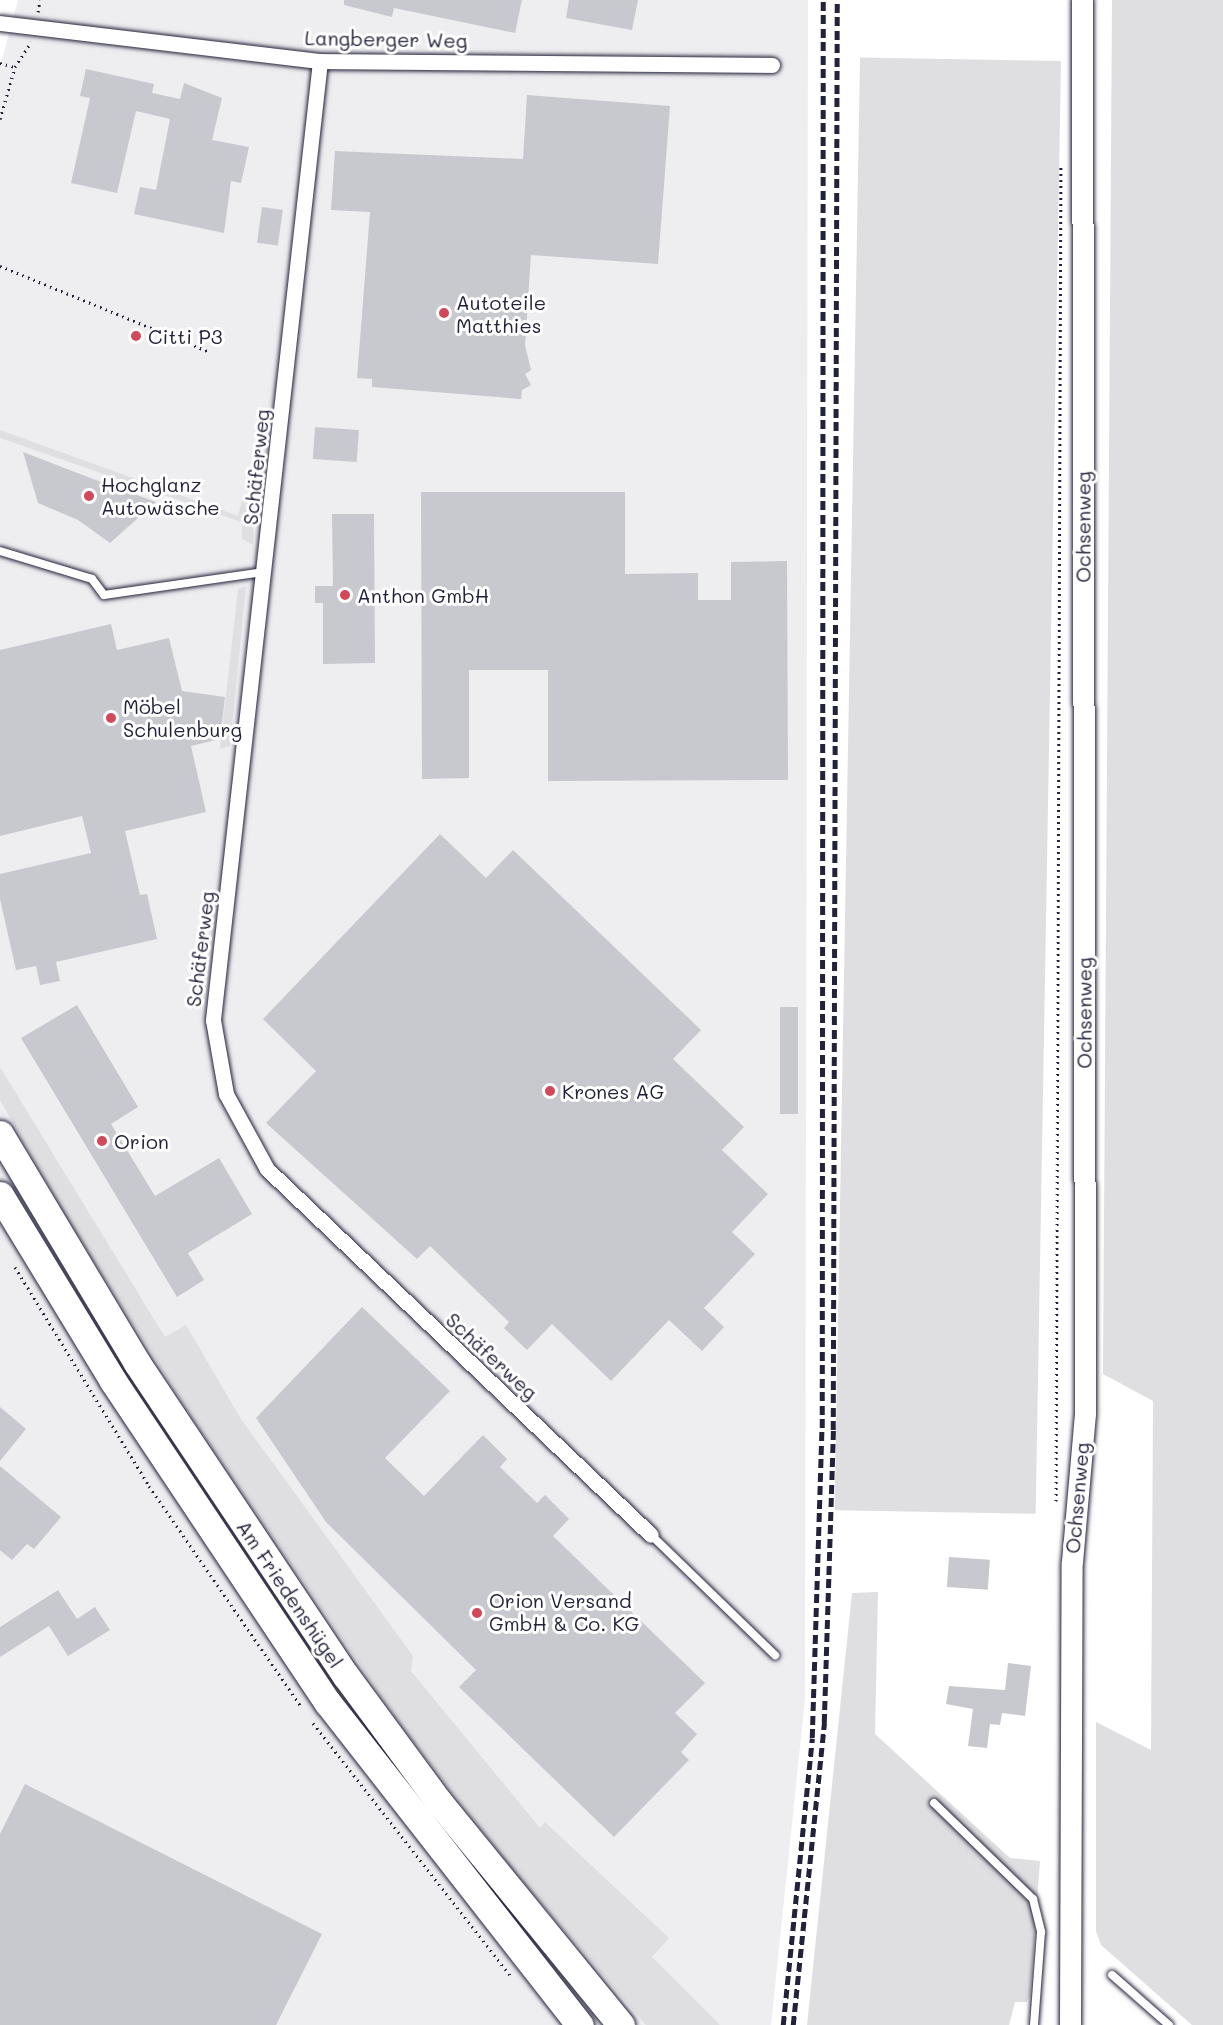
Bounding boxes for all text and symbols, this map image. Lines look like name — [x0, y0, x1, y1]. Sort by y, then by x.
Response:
street label: Langberger Weg — [304, 26, 468, 52]
place label: Autoteile Matthies — [456, 290, 546, 337]
marker: Autoteile Matthies — [437, 306, 451, 320]
place label: Citti P3 — [148, 324, 222, 348]
marker: Citti P3 — [129, 329, 143, 343]
street label: Schäferweg — [238, 408, 274, 526]
street label: Ochsenweg — [1071, 471, 1095, 583]
place label: Hochglanz Autowäsche — [101, 472, 220, 519]
marker: Hochglanz Autowäsche — [82, 489, 96, 503]
place label: Anthon GmbH — [357, 583, 489, 607]
marker: Anthon GmbH — [338, 588, 352, 602]
place label: Möbel Schulenburg — [123, 694, 242, 741]
marker: Möbel Schulenburg — [104, 711, 118, 725]
street label: Schäferweg — [181, 890, 219, 1008]
street label: Ochsenweg — [1072, 957, 1096, 1069]
place label: Krones AG — [562, 1079, 664, 1103]
marker: Krones AG — [543, 1084, 557, 1098]
place label: Orion — [114, 1129, 169, 1153]
marker: Orion — [95, 1134, 109, 1148]
street label: Schäferweg — [441, 1308, 543, 1404]
street label: Ochsenweg — [1060, 1441, 1094, 1555]
street label: Am Friedenshügel — [232, 1516, 348, 1672]
place label: Orion Versand GmbH & Co. KG — [489, 1589, 639, 1636]
marker: Orion Versand GmbH & Co. KG — [470, 1606, 484, 1620]

